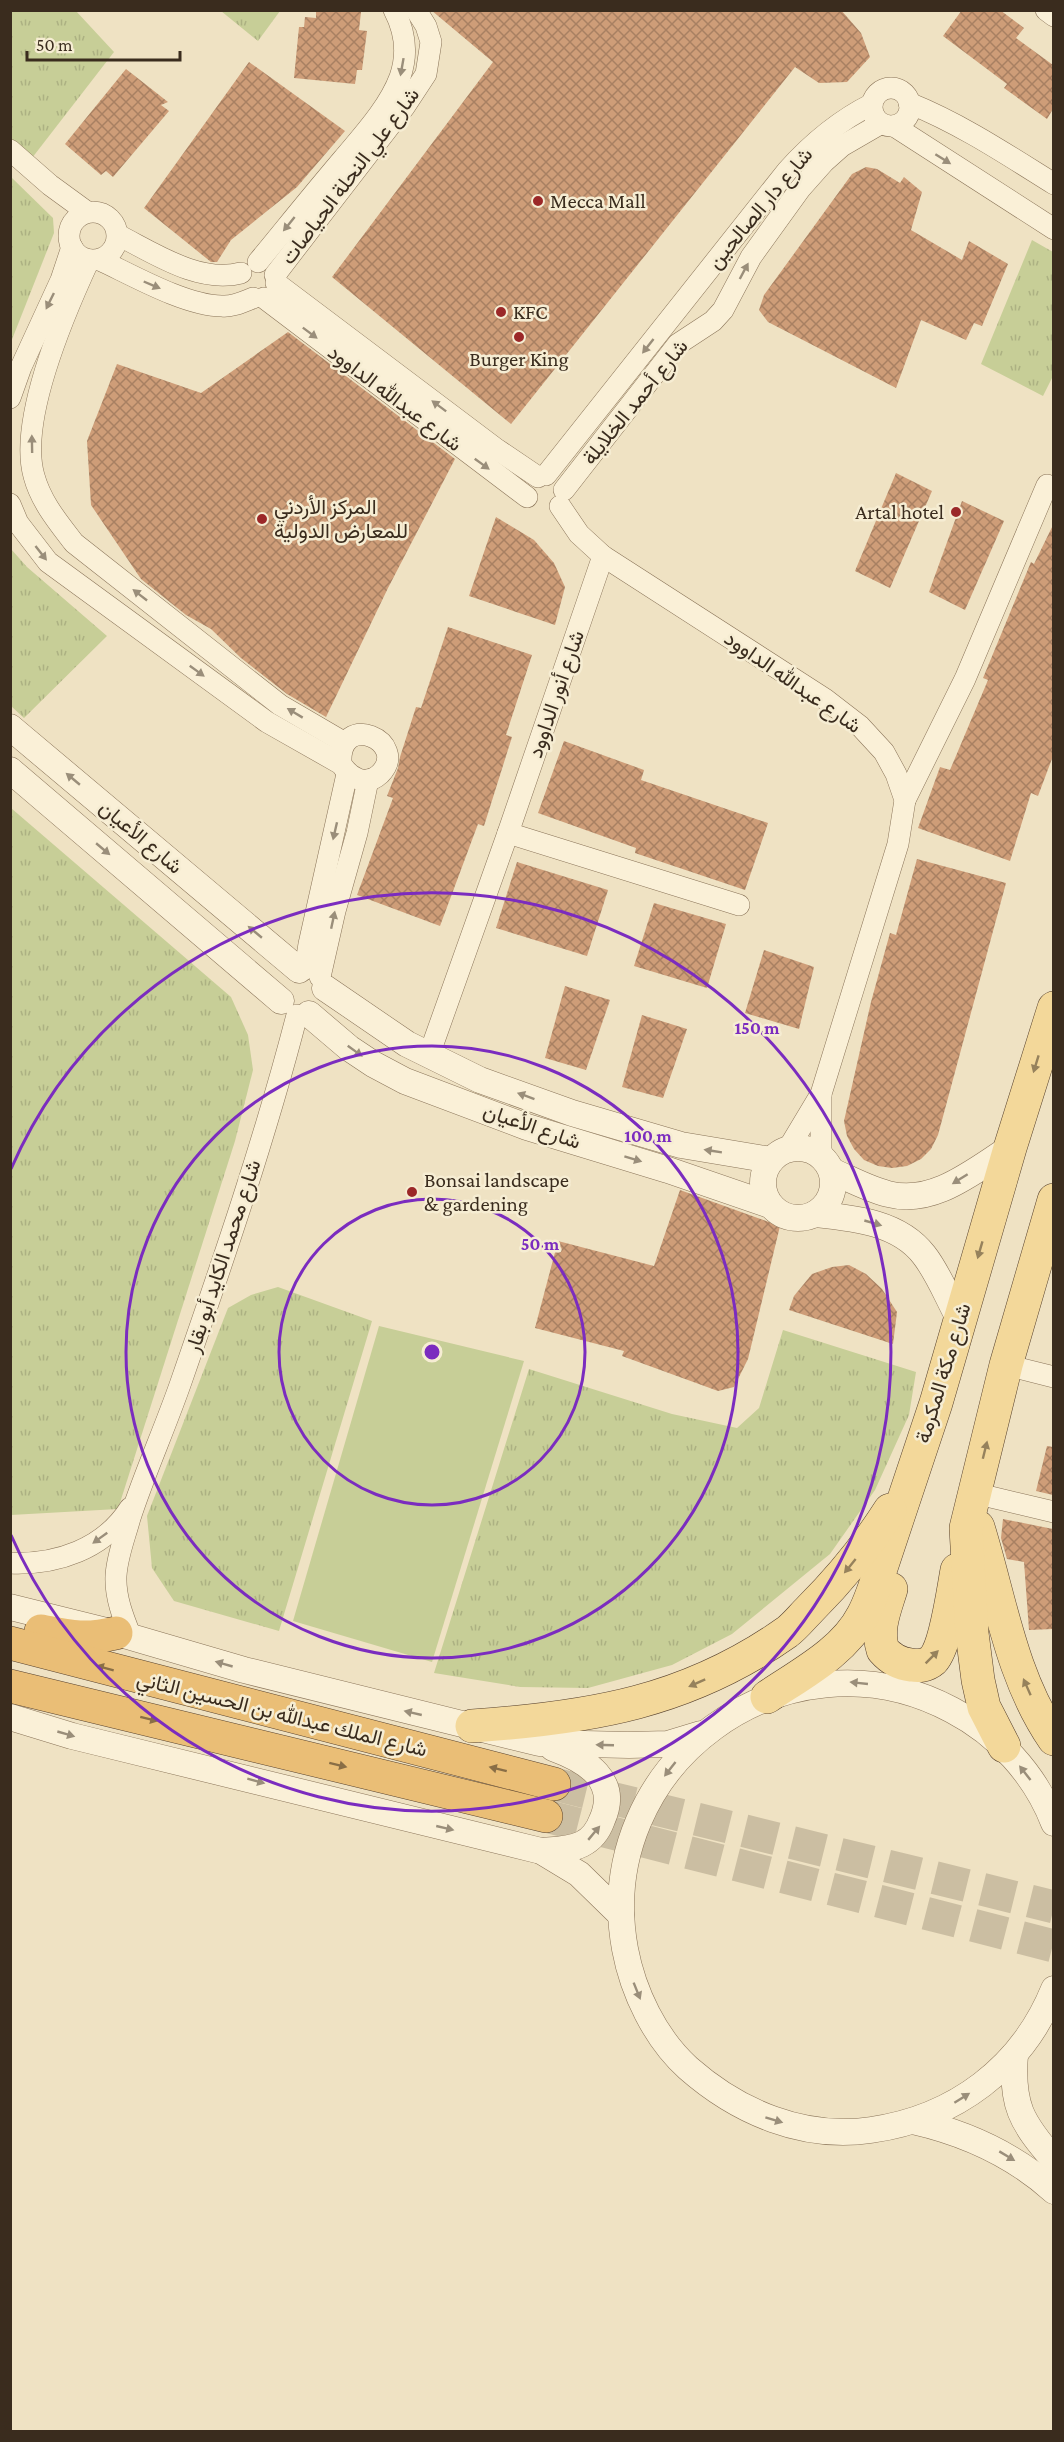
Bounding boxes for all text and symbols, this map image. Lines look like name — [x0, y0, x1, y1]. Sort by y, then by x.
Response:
scale bar — [27, 24, 180, 62]
text: 50 m — [36, 35, 73, 55]
one-way arrow — [397, 57, 406, 76]
street label: شارع علي النحلة الحياصات — [276, 83, 428, 272]
street label: شارع دار الصالحين — [702, 143, 819, 275]
one-way arrow — [934, 153, 950, 165]
place label: Mecca Mall — [550, 189, 646, 213]
marker: Mecca Mall — [531, 194, 545, 208]
one-way arrow — [283, 216, 296, 231]
one-way arrow — [739, 263, 749, 280]
one-way arrow — [144, 280, 161, 289]
one-way arrow — [45, 293, 55, 310]
place label: KFC — [513, 300, 548, 324]
marker: KFC — [494, 305, 508, 319]
one-way arrow — [303, 327, 318, 339]
marker: Burger King — [512, 330, 526, 344]
street label: شارع أحمد الخلايلة — [577, 335, 694, 471]
street label: شارع عبدالله الداوود — [322, 339, 467, 458]
one-way arrow — [642, 339, 655, 354]
place label: Burger King — [469, 347, 569, 371]
one-way arrow — [432, 400, 448, 412]
one-way arrow — [27, 434, 37, 453]
one-way arrow — [473, 458, 489, 470]
place label: المركز الأردني للمعارض الدولية — [274, 495, 408, 544]
place label: Artal hotel — [855, 500, 944, 524]
marker: Artal hotel — [949, 505, 963, 519]
marker: المركز الأردني للمعارض الدولية — [255, 512, 269, 526]
one-way arrow — [35, 546, 47, 561]
one-way arrow — [132, 588, 148, 601]
street label: شارع عبدالله الداوود — [719, 625, 867, 740]
street label: شارع أنور الداوود — [523, 627, 591, 762]
one-way arrow — [189, 664, 204, 676]
one-way arrow — [287, 708, 303, 719]
one-way arrow — [65, 773, 81, 786]
street label: شارع الأعيان — [93, 795, 188, 880]
one-way arrow — [330, 822, 340, 840]
one-way arrow — [95, 842, 110, 855]
one-way arrow — [329, 910, 338, 929]
one-way arrow — [247, 926, 262, 939]
text: 150 m — [734, 1018, 780, 1038]
one-way arrow — [346, 1045, 362, 1057]
one-way arrow — [1031, 1055, 1040, 1073]
one-way arrow — [517, 1091, 535, 1101]
street label: شارع الأعيان — [480, 1098, 584, 1156]
text: 100 m — [624, 1126, 672, 1146]
one-way arrow — [704, 1146, 723, 1155]
one-way arrow — [624, 1155, 642, 1164]
street label: شارع محمد الكايد أبو بقار — [180, 1157, 267, 1357]
place label: Bonsai landscape & gardening — [424, 1168, 569, 1216]
one-way arrow — [952, 1174, 969, 1185]
marker: Bonsai landscape & gardening — [405, 1185, 419, 1199]
one-way arrow — [864, 1219, 882, 1228]
text: 50 m — [521, 1234, 560, 1254]
one-way arrow — [975, 1242, 984, 1260]
street label: شارع مكة المكرمة — [910, 1300, 978, 1447]
centre of rings — [422, 1342, 442, 1362]
one-way arrow — [980, 1441, 990, 1459]
one-way arrow — [92, 1532, 107, 1544]
one-way arrow — [844, 1558, 856, 1573]
one-way arrow — [924, 1650, 939, 1664]
one-way arrow — [215, 1659, 233, 1668]
one-way arrow — [96, 1663, 114, 1672]
street label: شارع الملك عبدالله بن الحسين الثاني — [133, 1665, 430, 1767]
one-way arrow — [687, 1678, 705, 1688]
one-way arrow — [849, 1678, 868, 1688]
one-way arrow — [1022, 1678, 1032, 1696]
one-way arrow — [404, 1707, 423, 1717]
one-way arrow — [140, 1715, 158, 1725]
one-way arrow — [58, 1730, 76, 1739]
one-way arrow — [595, 1740, 614, 1749]
one-way arrow — [329, 1761, 348, 1771]
one-way arrow — [664, 1761, 676, 1776]
one-way arrow — [488, 1764, 506, 1773]
one-way arrow — [1019, 1765, 1031, 1781]
one-way arrow — [247, 1776, 265, 1786]
one-way arrow — [436, 1824, 455, 1833]
one-way arrow — [587, 1825, 600, 1841]
one-way arrow — [632, 1982, 642, 2000]
one-way arrow — [954, 2093, 970, 2104]
one-way arrow — [765, 2116, 783, 2125]
one-way arrow — [999, 2150, 1015, 2161]

